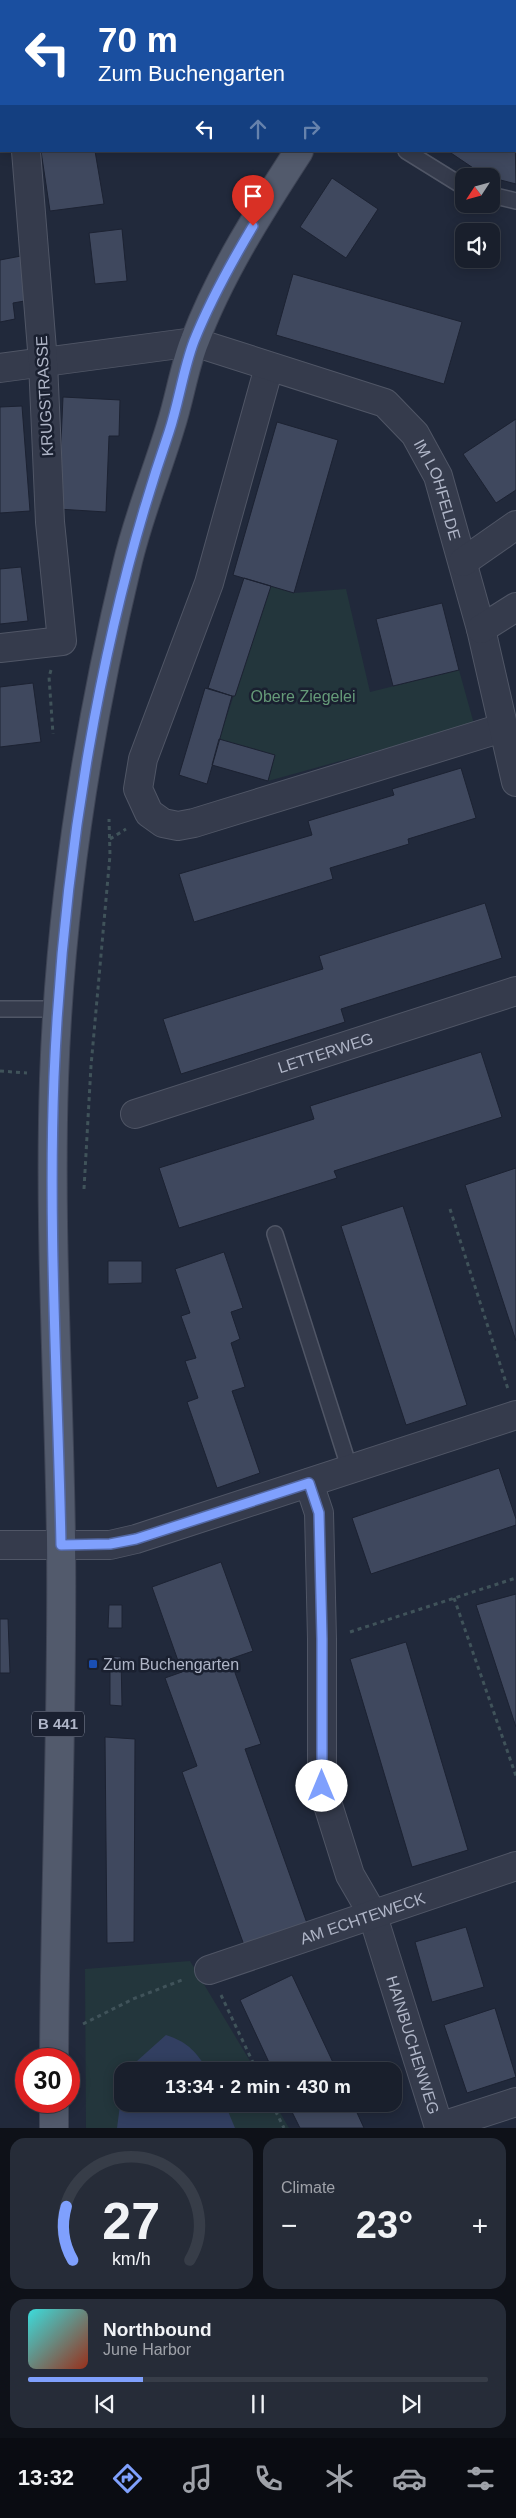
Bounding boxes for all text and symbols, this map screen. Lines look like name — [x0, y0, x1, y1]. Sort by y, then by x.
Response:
icon: left — [15, 20, 80, 85]
text: 70 m — [98, 20, 178, 59]
text: Zum Buchengarten — [98, 61, 285, 86]
icon: left — [191, 115, 219, 143]
icon: ahead — [244, 115, 272, 143]
icon: right — [297, 115, 325, 143]
north arrow — [455, 168, 500, 212]
map controls — [455, 168, 500, 268]
pin — [232, 175, 274, 226]
icon: arrive — [239, 182, 267, 210]
button: sound — [455, 223, 500, 268]
street label: KRUGSTRASSE — [33, 335, 56, 457]
street label: IM LOHFELDE — [411, 437, 464, 542]
park label: Obere Ziegelei — [251, 688, 355, 705]
street label: LETTERWEG — [276, 1030, 375, 1076]
place label: Zum Buchengarten — [103, 1656, 239, 1673]
marker: Zum Buchengarten — [87, 1658, 99, 1670]
road number: B 441 — [32, 1712, 84, 1736]
position arrow — [295, 1759, 347, 1811]
street label: AM ECHTEWECK — [298, 1889, 428, 1948]
street label: HAINBUCHENWEG — [383, 1974, 442, 2116]
speed limit sign: 30 — [15, 2048, 80, 2113]
text: 13:34 · 2 min · 430 m — [165, 2076, 351, 2097]
text: Climate — [281, 2179, 335, 2196]
text: 27 — [103, 2192, 160, 2250]
text: 23° — [356, 2204, 413, 2246]
text: − — [281, 2210, 297, 2241]
text: + — [472, 2210, 488, 2241]
text: km/h — [112, 2249, 151, 2269]
text: Northbound — [103, 2319, 212, 2340]
text: June Harbor — [103, 2341, 191, 2358]
icon: previous — [91, 2390, 119, 2418]
icon: pause — [244, 2390, 272, 2418]
icon: next — [397, 2390, 425, 2418]
icon: directions — [110, 2461, 145, 2496]
icon: music — [180, 2461, 215, 2496]
icon: phone — [251, 2461, 286, 2496]
icon: climate — [322, 2461, 357, 2496]
icon: car — [392, 2461, 427, 2496]
icon: filters — [463, 2461, 498, 2496]
text: 13:32 — [18, 2465, 74, 2490]

